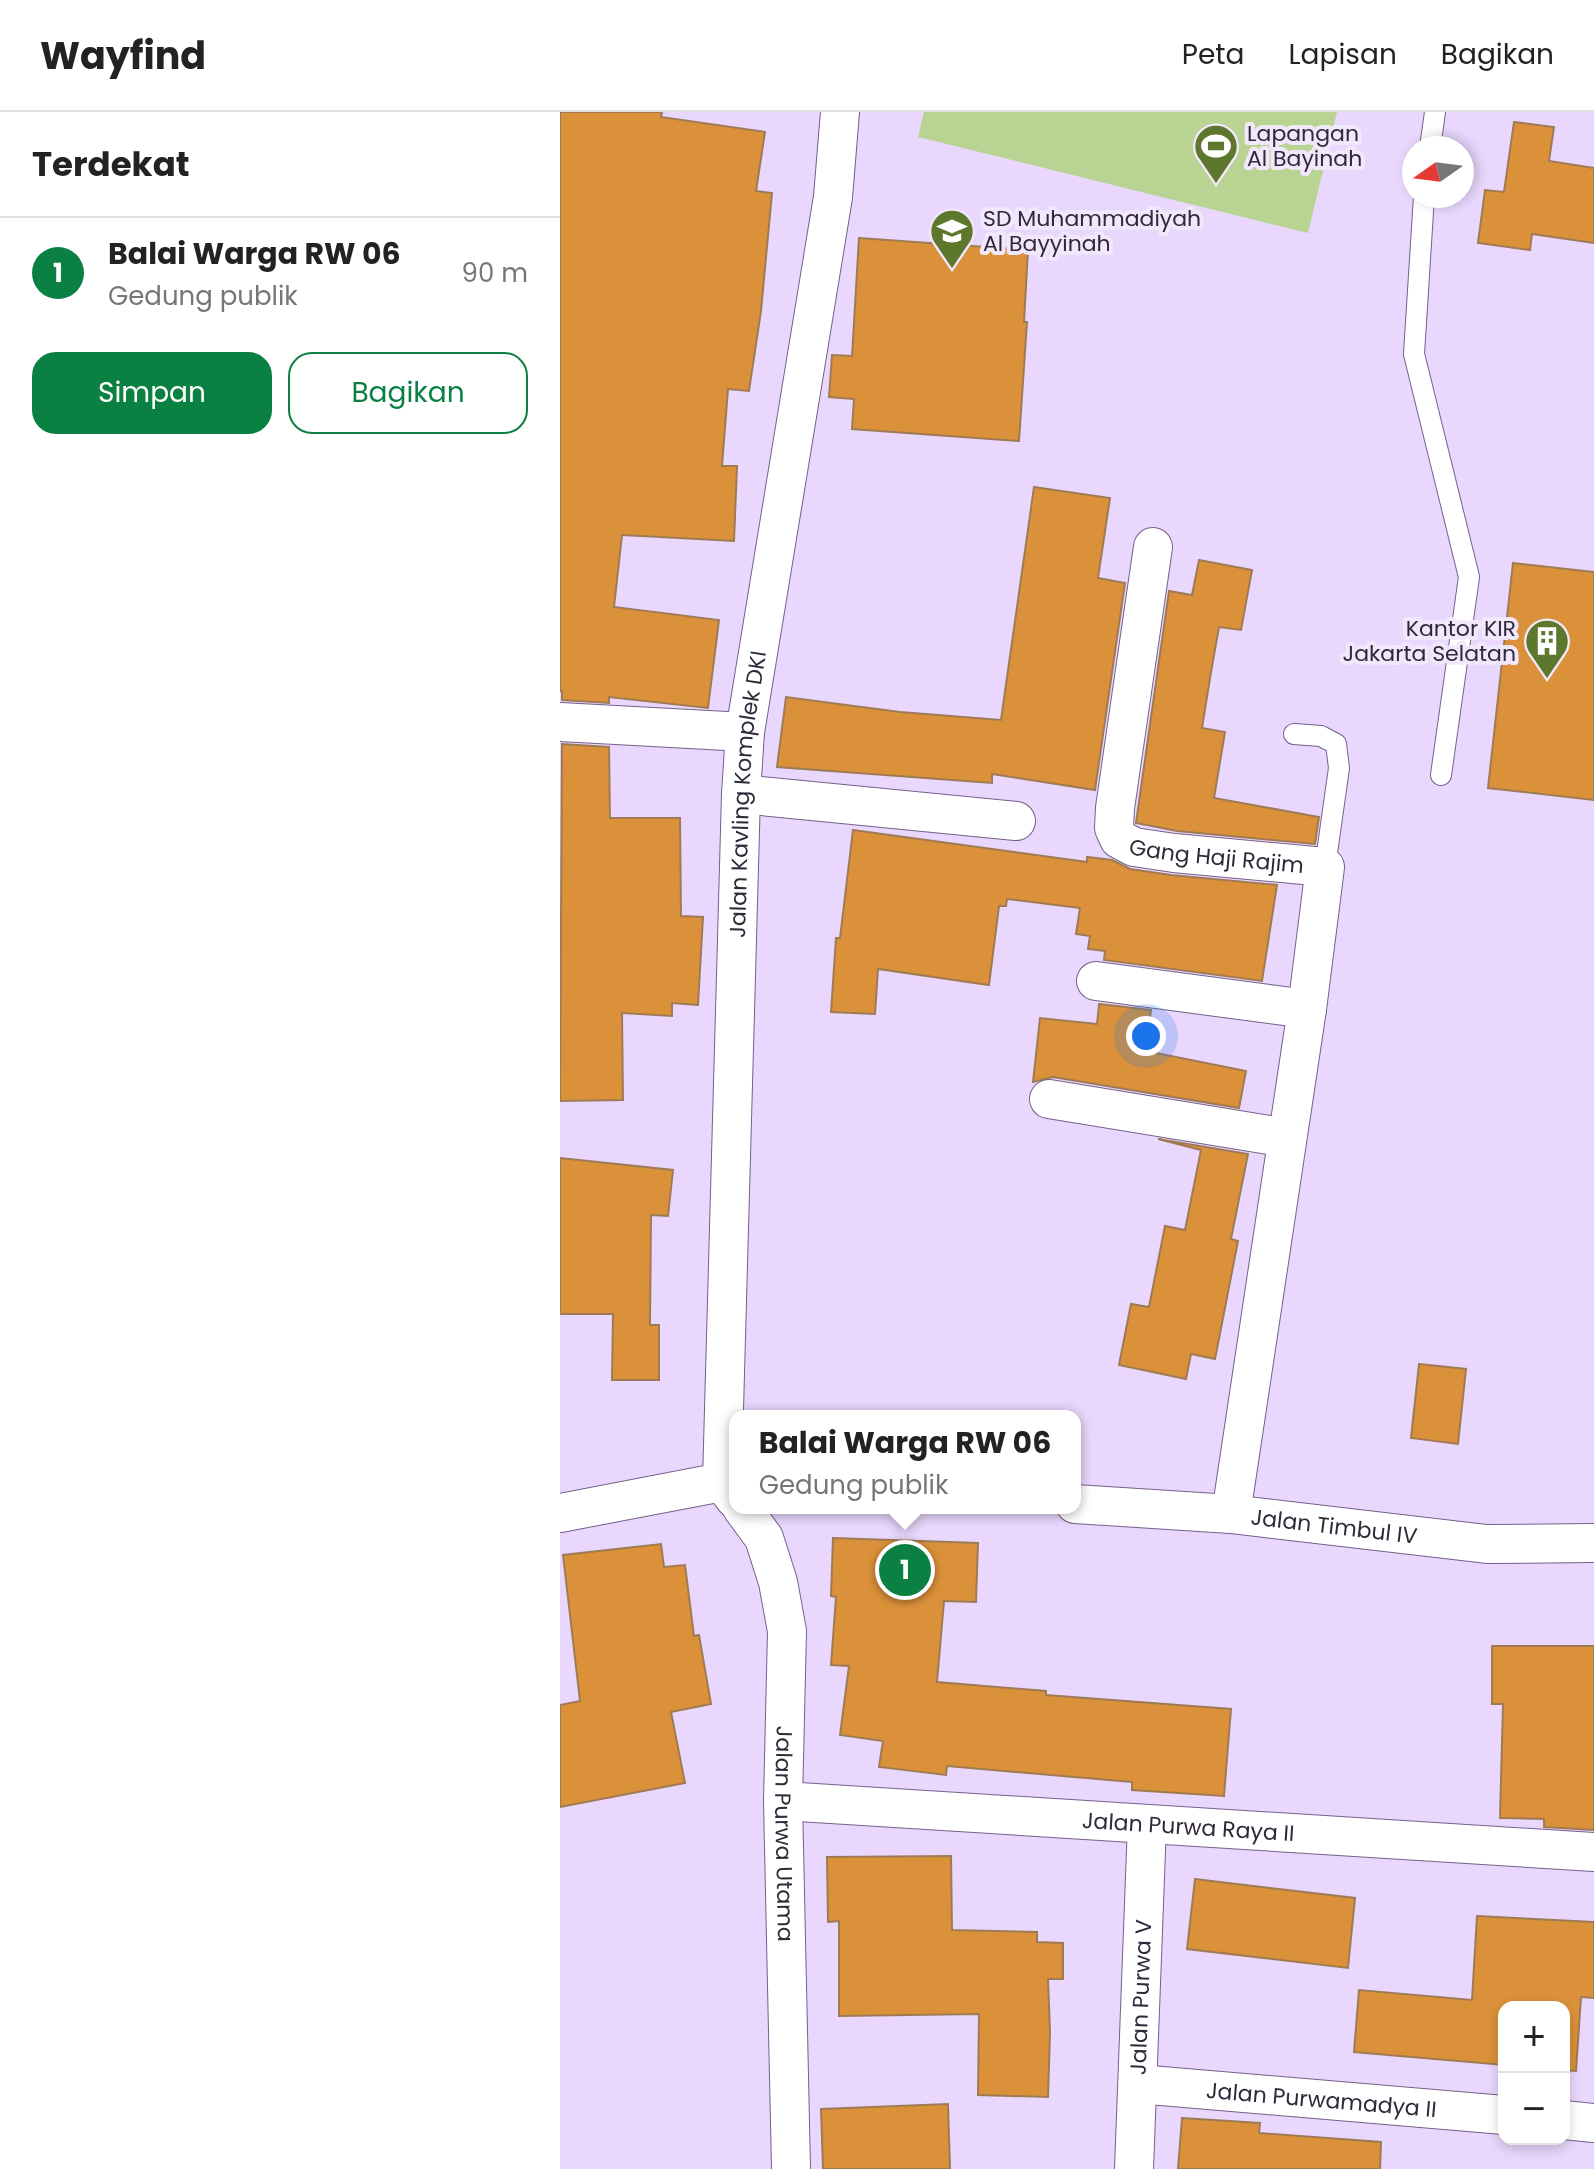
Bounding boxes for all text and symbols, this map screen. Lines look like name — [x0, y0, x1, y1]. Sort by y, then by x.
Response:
text: Wayfind — [40, 29, 206, 82]
text: Peta — [1182, 35, 1245, 74]
text: Lapisan — [1289, 35, 1397, 74]
text: Bagikan — [1441, 35, 1554, 74]
place label: Lapangan Al Bayinah — [1247, 118, 1362, 174]
sports icon: Lapangan Al Bayinah — [1192, 122, 1240, 185]
north arrow — [1402, 136, 1474, 208]
text: Terdekat — [32, 140, 190, 188]
place label: SD Muhammadiyah Al Bayyinah — [983, 203, 1201, 259]
school or university icon: SD Muhammadiyah Al Bayyinah — [928, 207, 976, 270]
text: Balai Warga RW 06 — [108, 232, 401, 275]
text: 1 — [53, 255, 63, 291]
text: 90 m — [462, 255, 528, 291]
text: Gedung publik — [108, 278, 298, 314]
button: Simpan — [32, 352, 272, 434]
button: Bagikan — [288, 352, 528, 434]
place label: Kantor KIR Jakarta Selatan — [1343, 613, 1516, 669]
building icon: Kantor KIR Jakarta Selatan — [1523, 617, 1571, 680]
street label: Jalan Kavling Komplek DKI — [722, 648, 774, 938]
street label: Gang Haji Rajim — [1127, 831, 1305, 880]
your location — [1126, 1016, 1166, 1056]
popup — [729, 1410, 1081, 1514]
text: Balai Warga RW 06 — [759, 1421, 1051, 1464]
text: Gedung publik — [759, 1467, 948, 1503]
street label: Jalan Timbul IV — [1249, 1501, 1419, 1551]
pin: 1 — [879, 1540, 931, 1600]
street label: Jalan Purwa Utama — [767, 1725, 802, 1942]
street label: Jalan Purwa Raya II — [1081, 1804, 1295, 1849]
street label: Jalan Purwa V — [1122, 1919, 1159, 2075]
map controls — [1498, 2001, 1570, 2145]
button: + — [1498, 2001, 1570, 2073]
button: − — [1498, 2073, 1570, 2145]
street label: Jalan Purwamadya II — [1205, 2074, 1438, 2125]

